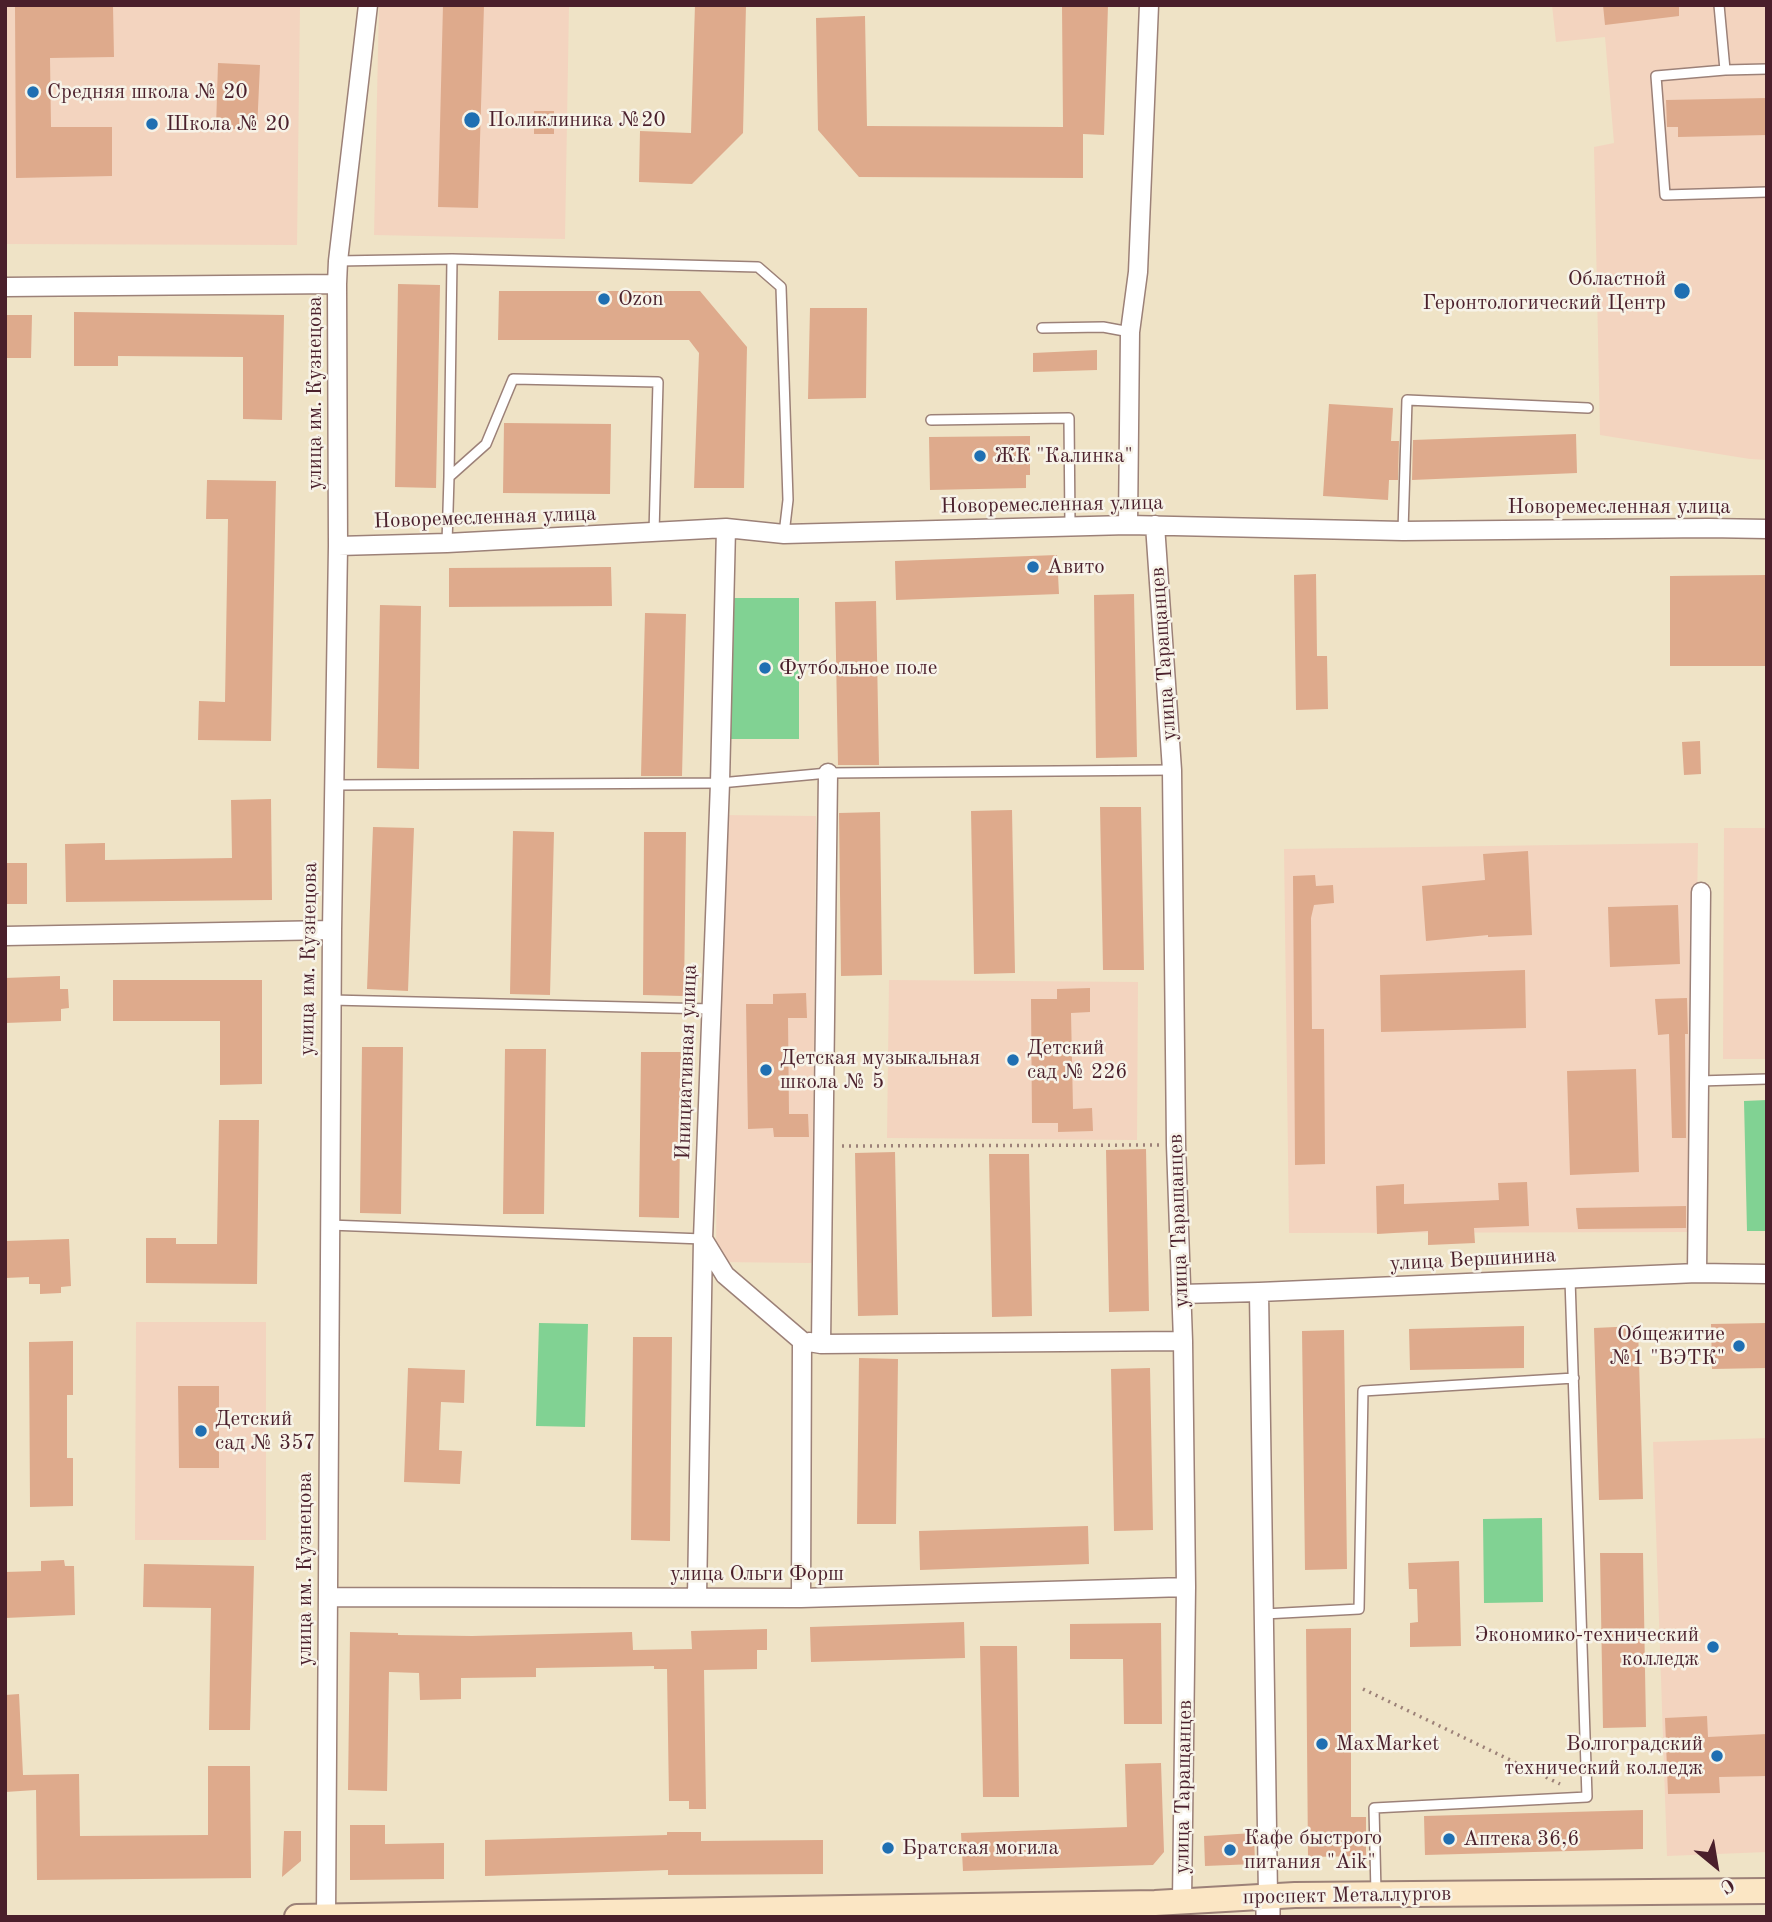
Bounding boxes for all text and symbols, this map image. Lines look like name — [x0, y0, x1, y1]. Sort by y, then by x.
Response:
place label: Средняя школа № 20 — [47, 79, 248, 105]
marker: Средняя школа № 20 — [25, 84, 41, 100]
place label: Поликлиника №20 — [488, 107, 666, 133]
marker: Поликлиника №20 — [462, 110, 482, 130]
place label: Школа № 20 — [166, 111, 290, 137]
marker: Школа № 20 — [144, 116, 160, 132]
place label: Областной Геронтологический Центр — [1423, 266, 1666, 316]
marker: Областной Геронтологический Центр — [1672, 281, 1692, 301]
place label: Ozon — [618, 286, 664, 312]
marker: Ozon — [596, 291, 612, 307]
street label: улица им. Кузнецова — [302, 296, 328, 490]
place label: ЖК "Калинка" — [994, 443, 1133, 469]
marker: ЖК "Калинка" — [972, 448, 988, 464]
street label: Новоремесленная улица — [940, 490, 1164, 520]
street label: Новоремесленная улица — [1507, 494, 1731, 520]
street label: Новоремесленная улица — [373, 502, 597, 534]
place label: Авито — [1047, 554, 1105, 580]
marker: Авито — [1025, 559, 1041, 575]
street label: улица Таращанцев — [1145, 566, 1183, 742]
place label: Футбольное поле — [779, 655, 937, 681]
marker: Футбольное поле — [757, 660, 773, 676]
street label: улица им. Кузнецова — [295, 862, 323, 1056]
street label: Инициативная улица — [671, 964, 703, 1160]
place label: Детский сад № 226 — [1027, 1035, 1128, 1085]
place label: Детская музыкальная школа № 5 — [780, 1045, 980, 1095]
marker: Детский сад № 226 — [1005, 1052, 1021, 1068]
marker: Детская музыкальная школа № 5 — [758, 1062, 774, 1078]
street label: улица Таращанцев — [1163, 1134, 1195, 1308]
street label: улица Вершинина — [1389, 1243, 1557, 1277]
place label: Общежитие №1 "ВЭТК" — [1610, 1321, 1725, 1371]
marker: Общежитие №1 "ВЭТК" — [1731, 1338, 1747, 1354]
place label: Детский сад № 357 — [215, 1406, 316, 1456]
marker: Детский сад № 357 — [193, 1423, 209, 1439]
street label: улица им. Кузнецова — [292, 1472, 318, 1666]
street label: улица Ольги Форш — [670, 1561, 844, 1587]
place label: Экономико-технический колледж — [1475, 1622, 1699, 1672]
marker: Экономико-технический колледж — [1705, 1639, 1721, 1655]
street label: улица Таращанцев — [1170, 1700, 1198, 1874]
place label: MaxMarket — [1336, 1731, 1439, 1757]
place label: Волгоградский технический колледж — [1504, 1731, 1703, 1781]
marker: MaxMarket — [1314, 1736, 1330, 1752]
marker: Волгоградский технический колледж — [1709, 1748, 1725, 1764]
place label: Кафе быстрого питания "Aik" — [1244, 1825, 1382, 1875]
place label: Аптека 36,6 — [1463, 1826, 1579, 1852]
marker: Аптека 36,6 — [1441, 1831, 1457, 1847]
north arrow — [1681, 1831, 1751, 1901]
place label: Братская могила — [902, 1835, 1059, 1861]
marker: Братская могила — [880, 1840, 896, 1856]
marker: Кафе быстрого питания "Aik" — [1222, 1842, 1238, 1858]
text: С — [1717, 1873, 1737, 1896]
street label: проспект Металлургов — [1242, 1882, 1452, 1910]

